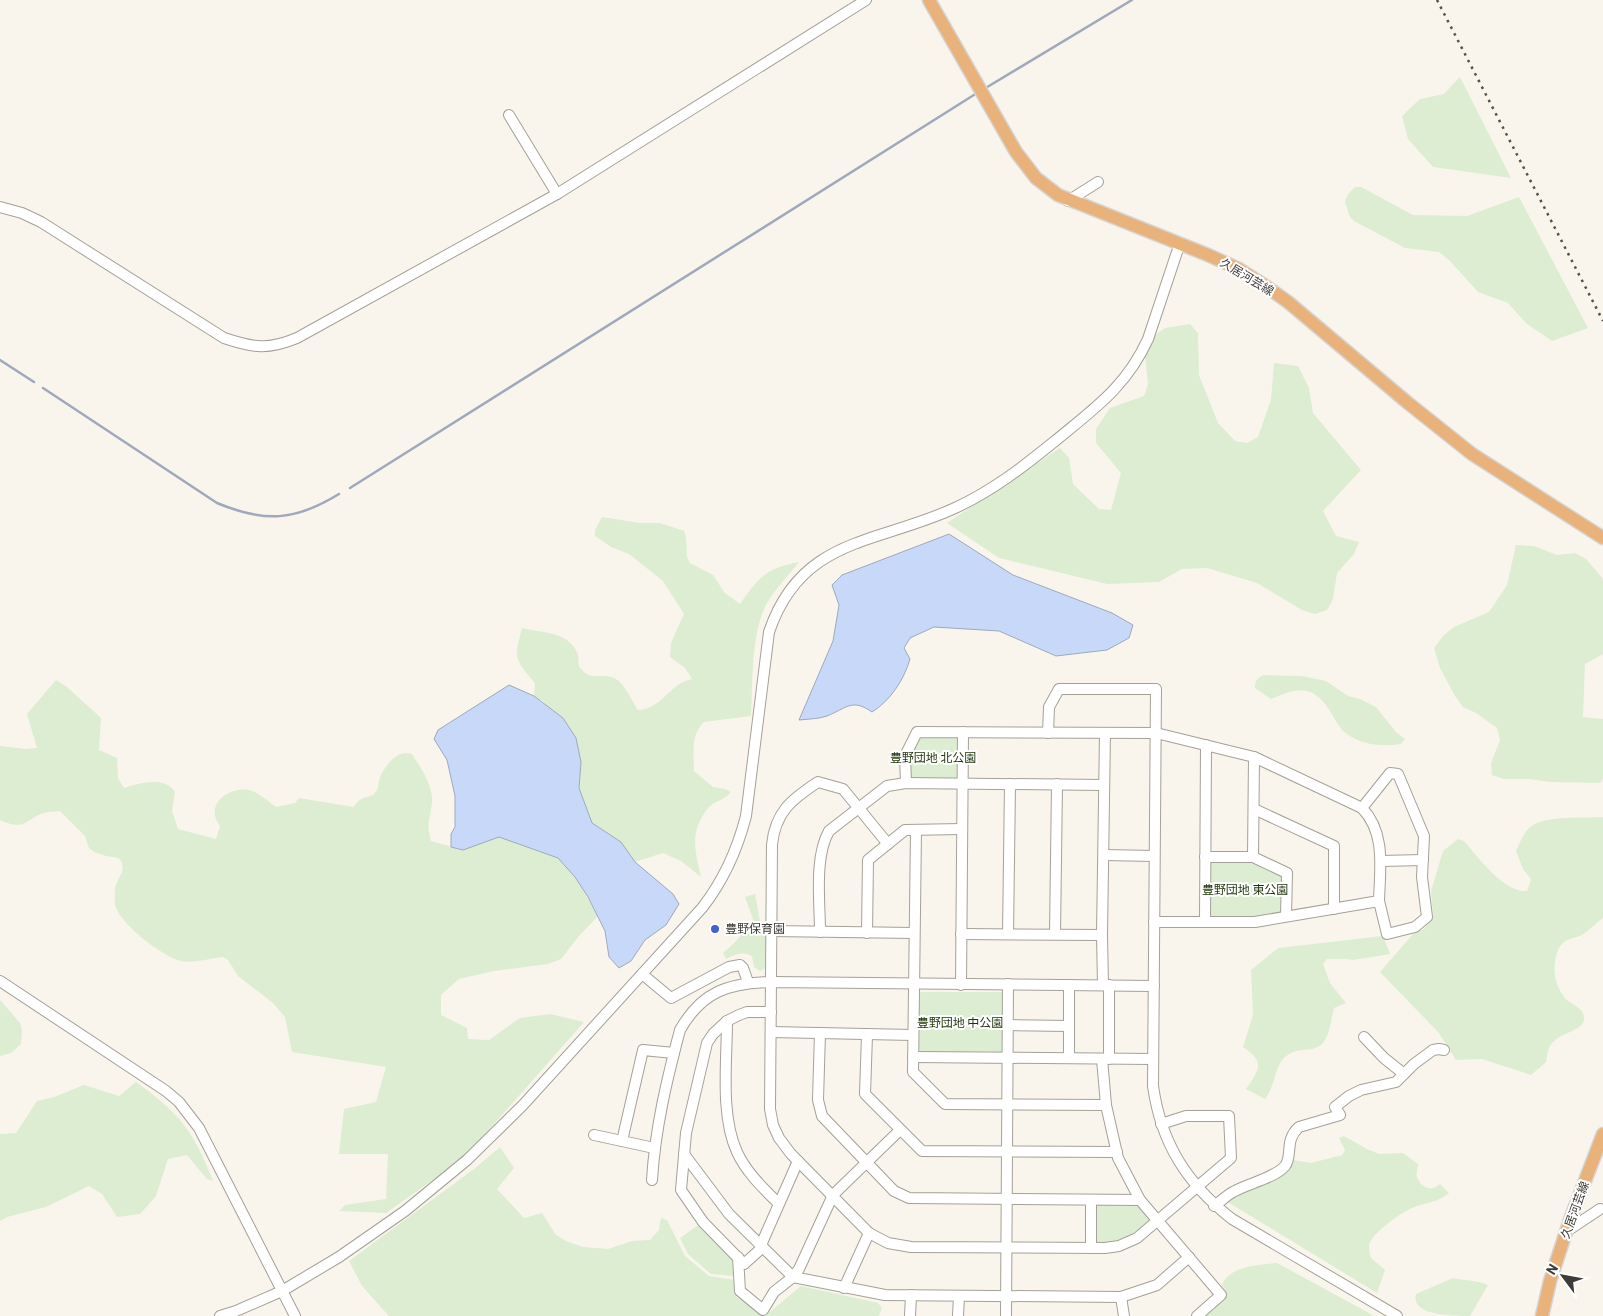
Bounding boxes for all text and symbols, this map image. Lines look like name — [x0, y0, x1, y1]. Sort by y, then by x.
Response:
street label: 久居河芸線 — [1218, 255, 1277, 298]
park label: 豊野団地 北公園 — [890, 750, 976, 764]
park label: 豊野団地 東公園 — [1202, 882, 1288, 896]
place label: 豊野保育園 — [725, 921, 785, 935]
marker: 豊野保育園 — [709, 923, 721, 935]
park label: 豊野団地 中公園 — [917, 1015, 1003, 1029]
street label: 久居河芸線 — [1557, 1179, 1591, 1240]
north arrow — [1538, 1251, 1588, 1301]
text: N — [1542, 1260, 1561, 1277]

